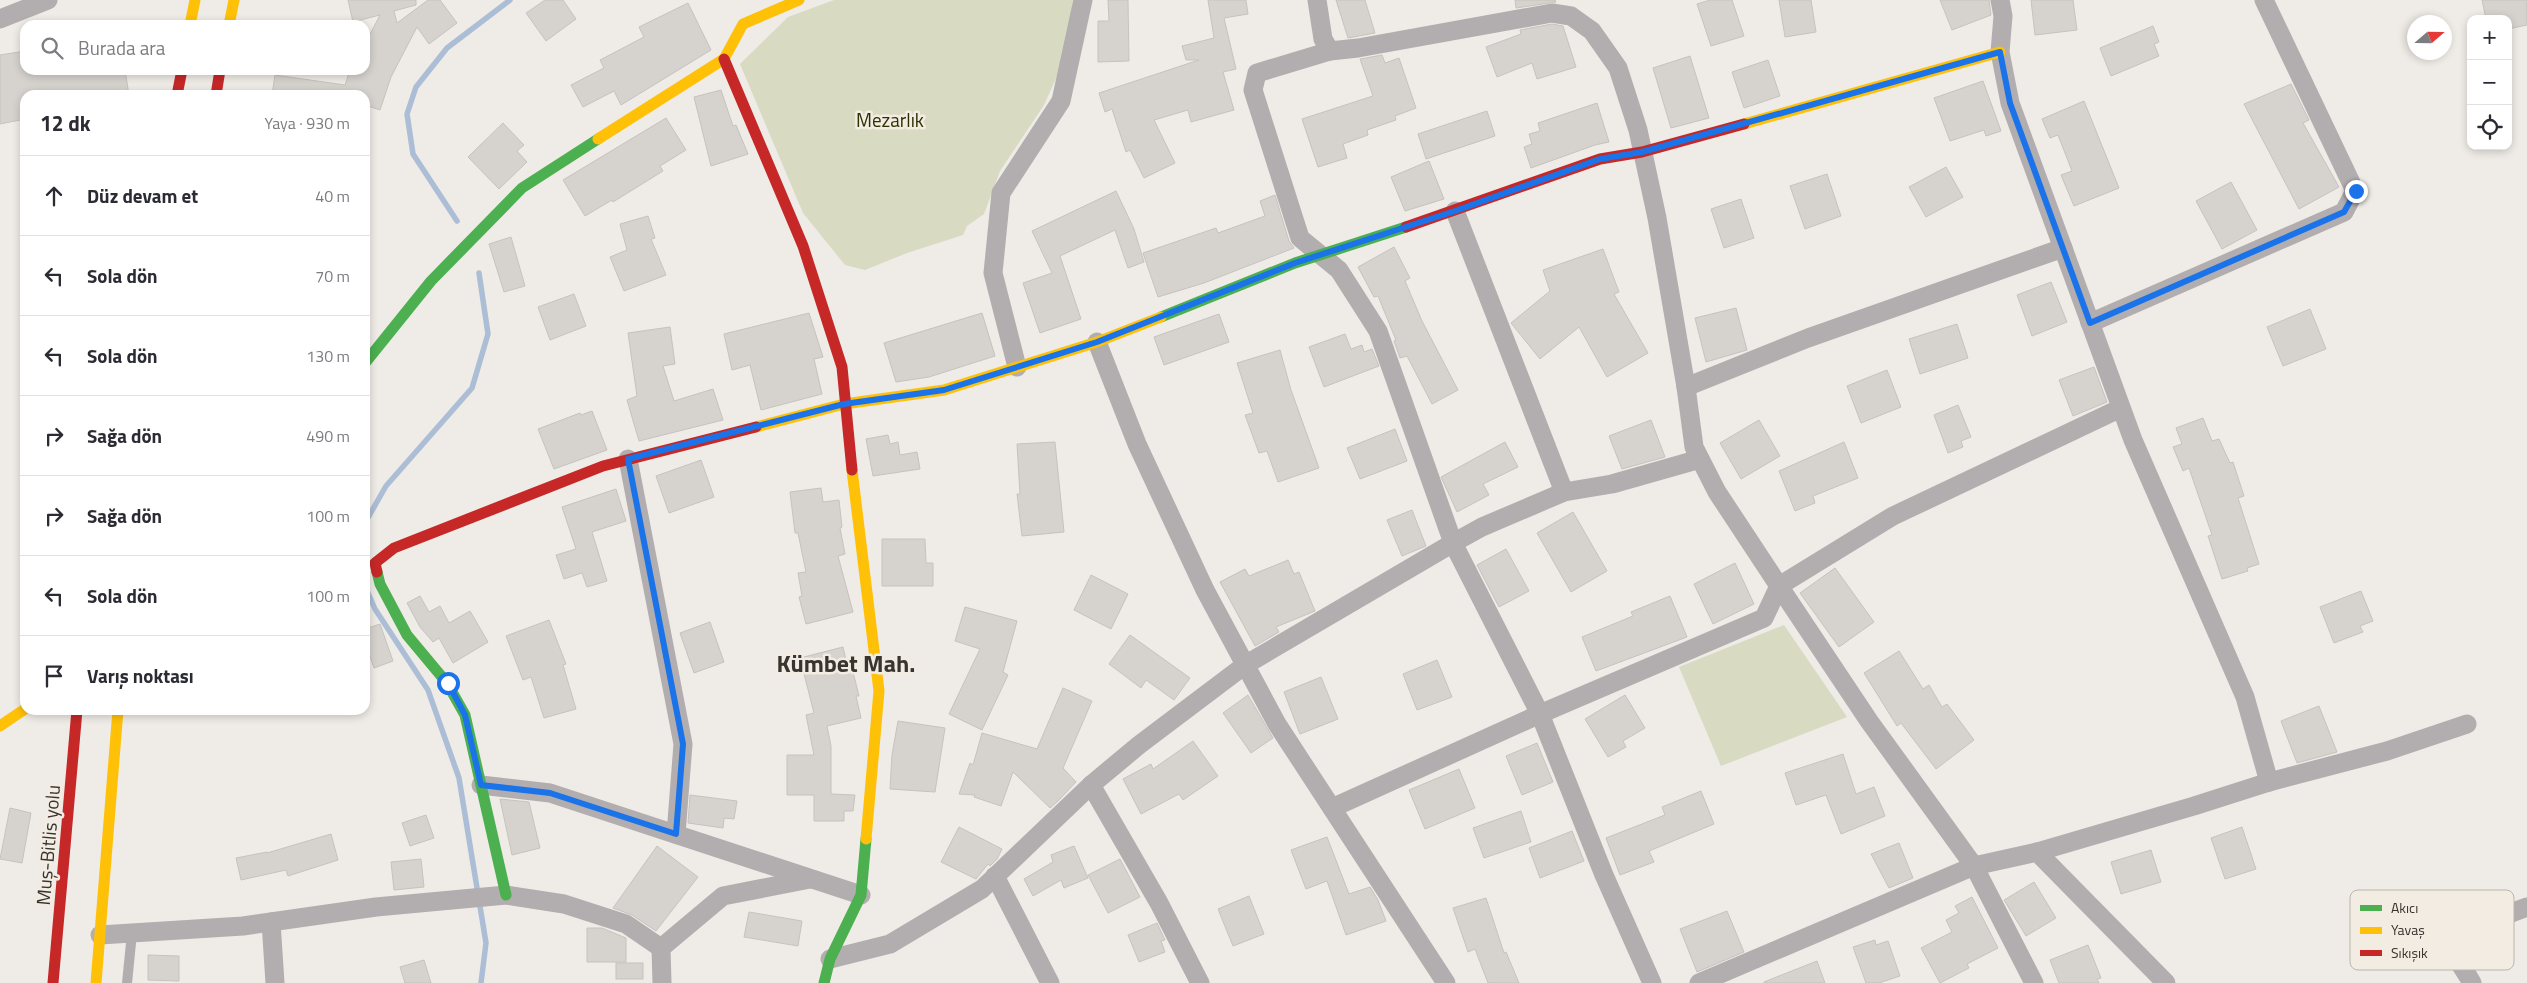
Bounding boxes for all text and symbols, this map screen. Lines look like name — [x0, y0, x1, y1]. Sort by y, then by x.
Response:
north arrow — [2407, 15, 2452, 60]
map controls — [2467, 15, 2512, 150]
button: + — [2467, 15, 2512, 60]
search box — [20, 20, 370, 75]
text: Burada ara — [78, 33, 165, 62]
icon: search — [38, 34, 66, 62]
button: − — [2467, 60, 2512, 105]
park label: Mezarlık — [856, 105, 924, 134]
button: locate — [2467, 105, 2512, 150]
text: 12 dk — [40, 107, 90, 139]
text: Yaya · 930 m — [265, 111, 350, 135]
route end — [2345, 180, 2368, 203]
text: Düz devam et — [87, 181, 198, 210]
icon: ahead — [40, 182, 68, 210]
text: 40 m — [315, 184, 350, 208]
text: Sola dön — [87, 261, 158, 290]
icon: left — [40, 262, 68, 290]
text: 70 m — [315, 264, 350, 288]
text: Sola dön — [87, 341, 158, 370]
icon: left — [40, 342, 68, 370]
text: 130 m — [306, 344, 350, 368]
text: Sağa dön — [87, 421, 162, 450]
icon: right — [40, 422, 68, 450]
text: 490 m — [306, 424, 350, 448]
text: Sağa dön — [87, 501, 162, 530]
icon: right — [40, 502, 68, 530]
text: 100 m — [306, 504, 350, 528]
text: Sola dön — [87, 581, 158, 610]
icon: left — [40, 582, 68, 610]
text: 100 m — [306, 584, 350, 608]
district label: Kümbet Mah. — [777, 645, 915, 681]
text: Varış noktası — [87, 661, 194, 690]
icon: arrive — [40, 662, 68, 690]
route start — [437, 672, 460, 695]
street label: Muş-Bitlis yolu — [28, 784, 67, 906]
legend — [2350, 890, 2514, 970]
text: Akıcı — [2391, 897, 2418, 918]
text: Yavaş — [2391, 919, 2425, 940]
text: Sıkışık — [2391, 942, 2428, 963]

